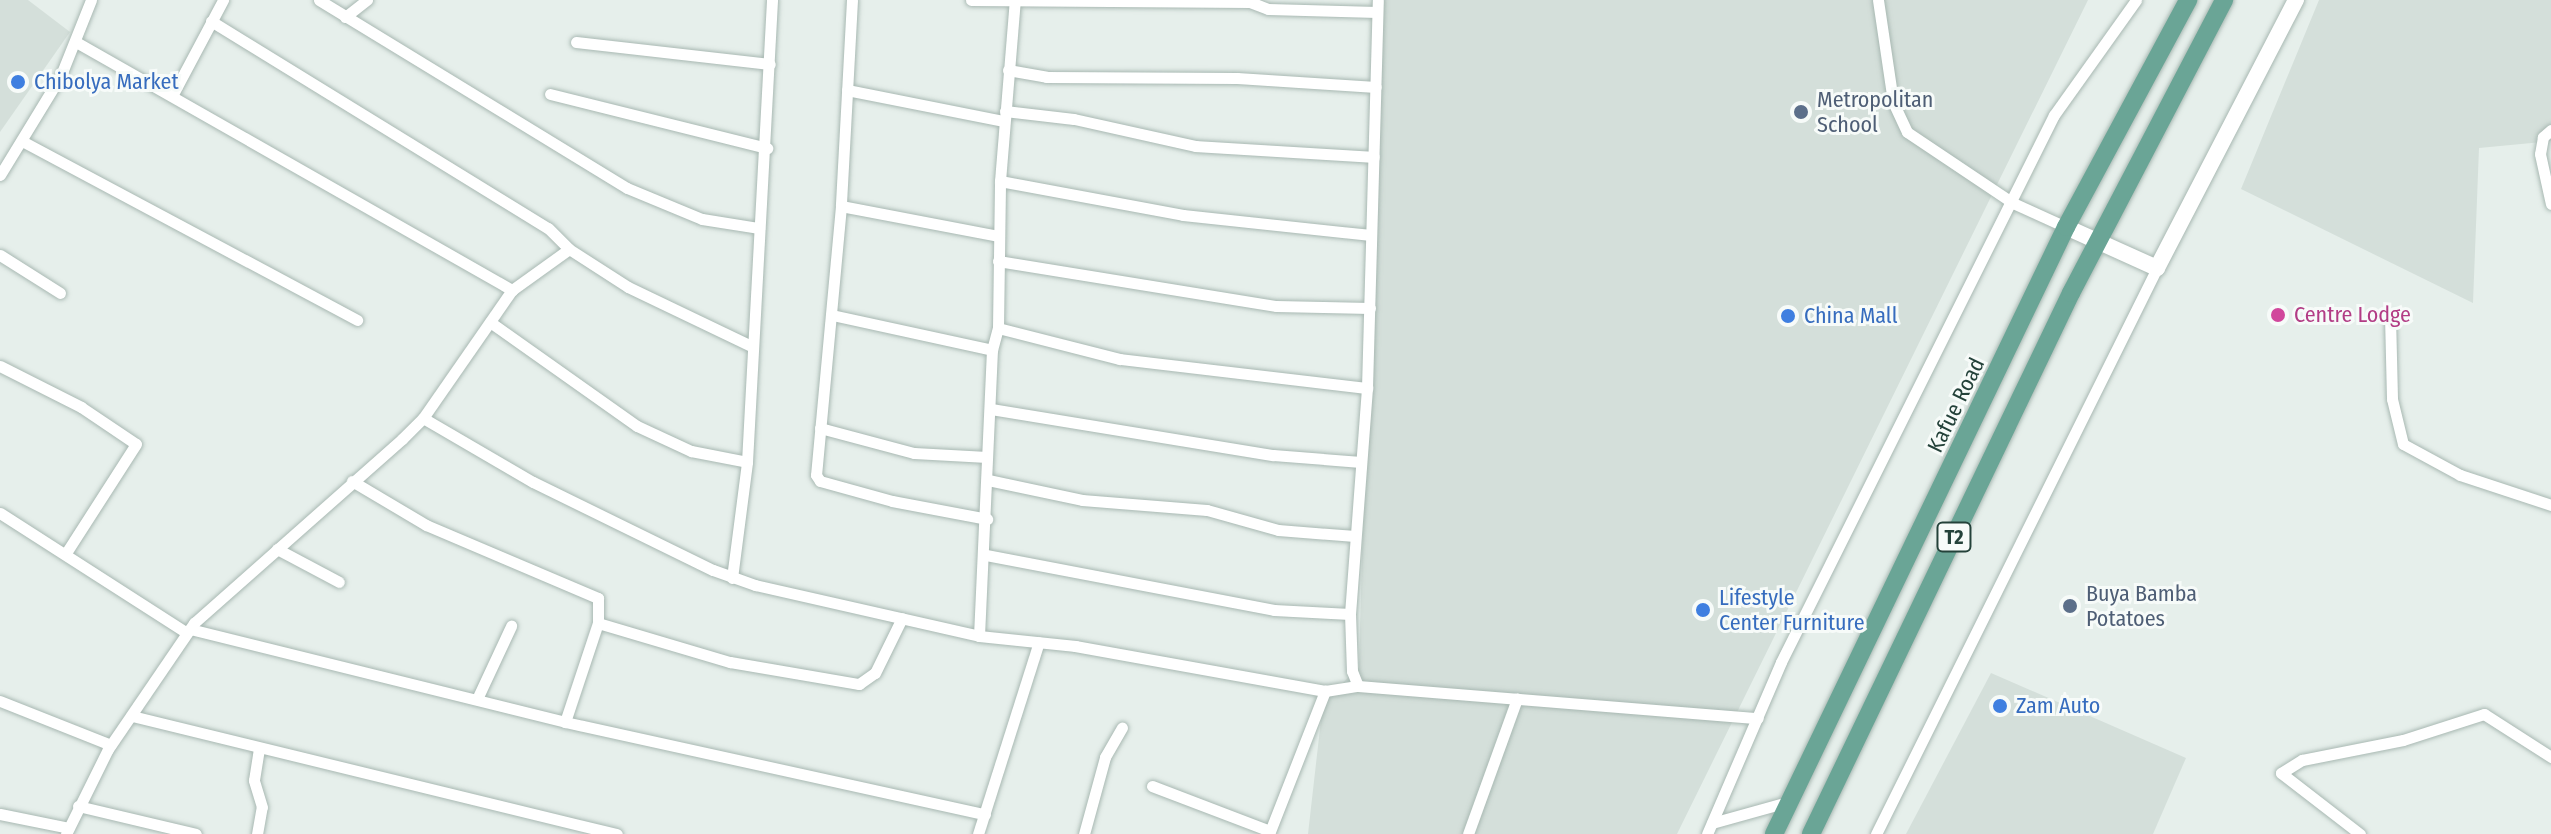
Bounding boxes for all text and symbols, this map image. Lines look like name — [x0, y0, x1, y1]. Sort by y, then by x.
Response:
place label: Chibolya Market — [34, 69, 179, 95]
marker: Chibolya Market — [9, 73, 27, 91]
place label: Metropolitan School — [1817, 86, 1933, 138]
marker: Metropolitan School — [1792, 103, 1810, 121]
place label: Centre Lodge — [2294, 302, 2411, 328]
place label: China Mall — [1804, 303, 1897, 329]
marker: Centre Lodge — [2269, 306, 2287, 324]
marker: China Mall — [1779, 307, 1797, 325]
street label: Kafue Road — [1922, 353, 1990, 457]
road number: T2 — [1936, 521, 1972, 553]
place label: Buya Bamba Potatoes — [2086, 580, 2197, 632]
place label: Lifestyle Center Furniture — [1719, 584, 1865, 636]
marker: Buya Bamba Potatoes — [2061, 597, 2079, 615]
marker: Lifestyle Center Furniture — [1694, 601, 1712, 619]
place label: Zam Auto — [2016, 693, 2100, 719]
marker: Zam Auto — [1991, 697, 2009, 715]

